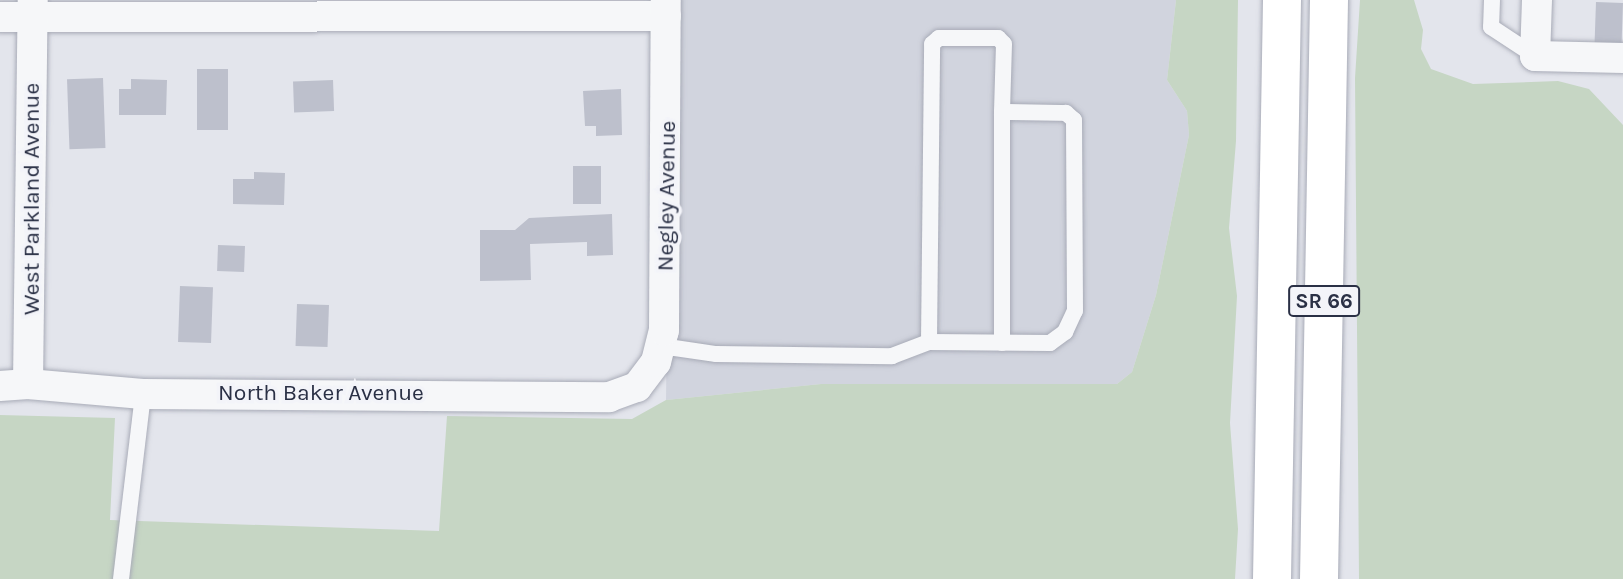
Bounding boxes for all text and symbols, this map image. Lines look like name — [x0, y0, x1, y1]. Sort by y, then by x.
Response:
street label: West Parkland Avenue — [18, 83, 46, 315]
street label: Negley Avenue — [652, 120, 682, 272]
road number: SR 66 — [1287, 284, 1361, 318]
street label: North Baker Avenue — [218, 379, 424, 407]

